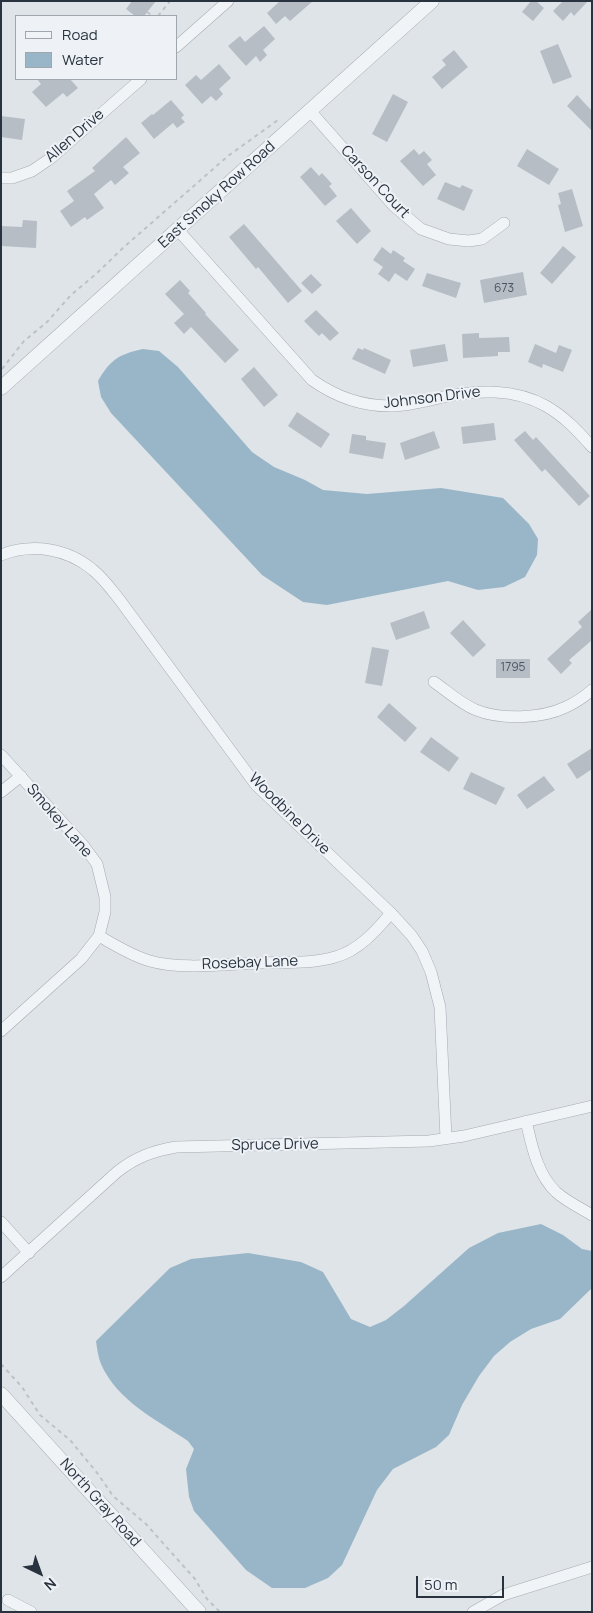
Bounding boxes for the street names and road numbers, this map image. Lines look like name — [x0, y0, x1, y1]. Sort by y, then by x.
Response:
street label: Allen Drive — [42, 106, 108, 166]
street label: East Smoky Row Road — [155, 138, 279, 252]
street label: Carson Court — [337, 142, 413, 222]
street label: Johnson Drive — [383, 383, 481, 413]
street label: Woodbine Drive — [245, 770, 333, 858]
street label: Smokey Lane — [22, 781, 96, 861]
street label: Rosebay Lane — [202, 952, 298, 974]
street label: Spruce Drive — [231, 1135, 319, 1155]
street label: North Gray Road — [56, 1455, 144, 1551]

